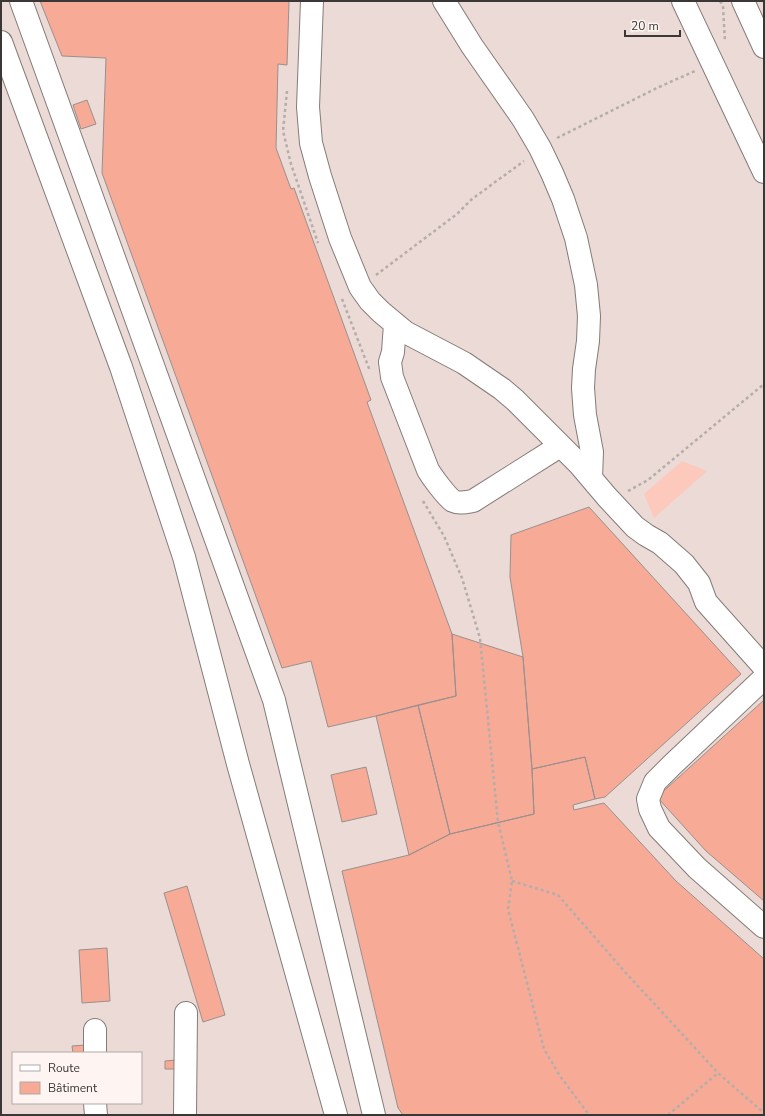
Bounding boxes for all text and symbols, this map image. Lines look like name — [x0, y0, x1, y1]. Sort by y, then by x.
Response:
scale bar — [625, 12, 680, 38]
text: 20 m — [631, 18, 659, 34]
legend — [12, 1052, 142, 1104]
text: Route — [48, 1060, 80, 1076]
text: Bâtiment — [48, 1080, 98, 1096]

